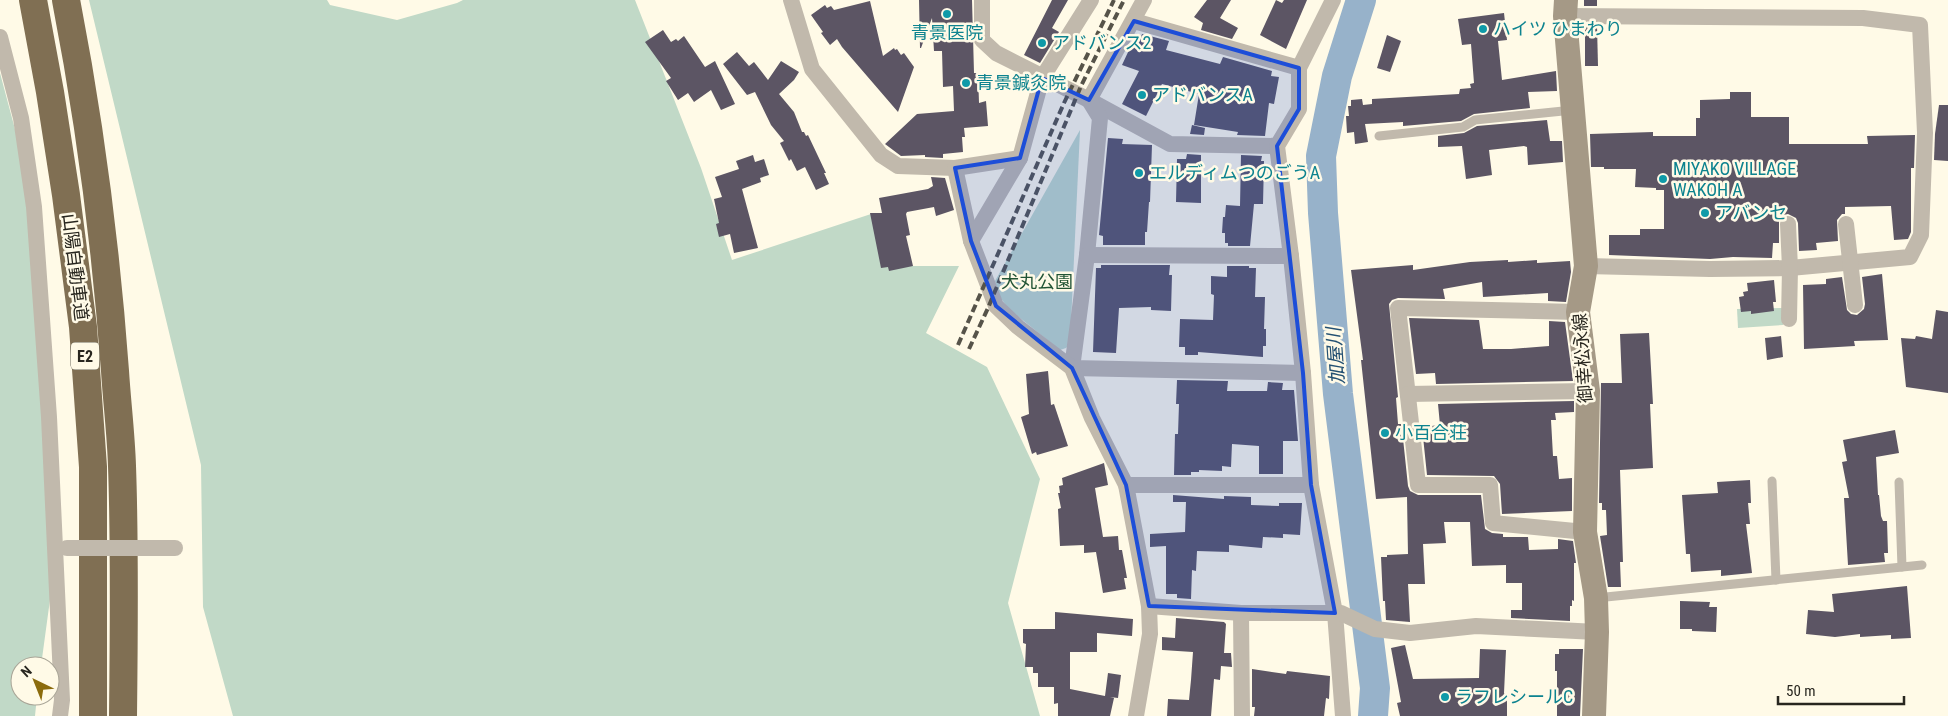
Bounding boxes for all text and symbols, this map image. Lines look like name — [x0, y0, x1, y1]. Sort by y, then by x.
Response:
marker: 青景医院 — [941, 8, 953, 20]
place label: ハイツ ひまわり — [1493, 18, 1623, 39]
place label: 青景医院 — [911, 22, 983, 43]
marker: ハイツ ひまわり — [1477, 23, 1489, 35]
place label: アドバンス2 — [1052, 32, 1152, 53]
marker: アドバンス2 — [1036, 37, 1048, 49]
place label: 青景鍼灸院 — [976, 72, 1066, 93]
marker: 青景鍼灸院 — [960, 77, 972, 89]
place label: アドバンスA — [1152, 84, 1254, 105]
marker: アドバンスA — [1136, 89, 1148, 101]
place label: MIYAKO VILLAGE WAKOH A — [1673, 158, 1796, 200]
place label: エルディムつのごうA — [1149, 162, 1321, 183]
marker: エルディムつのごうA — [1133, 167, 1145, 179]
marker: MIYAKO VILLAGE WAKOH A — [1657, 173, 1669, 185]
place label: アバンセ — [1715, 202, 1787, 223]
marker: アバンセ — [1699, 207, 1711, 219]
street label: 山陽自動車道 — [58, 212, 92, 322]
park label: 犬丸公園 — [1001, 271, 1073, 292]
street label: 御幸松永線 — [1569, 312, 1596, 404]
water label: 加屋川 — [1322, 325, 1349, 385]
road number: E2 — [71, 342, 99, 370]
place label: 小百合荘 — [1395, 422, 1467, 443]
marker: 小百合荘 — [1379, 427, 1391, 439]
north arrow — [10, 656, 60, 706]
text: N — [18, 663, 35, 680]
scale bar — [1778, 674, 1904, 706]
text: 50 m — [1786, 682, 1816, 700]
place label: ラフレシールC — [1455, 686, 1573, 707]
marker: ラフレシールC — [1439, 691, 1451, 703]

